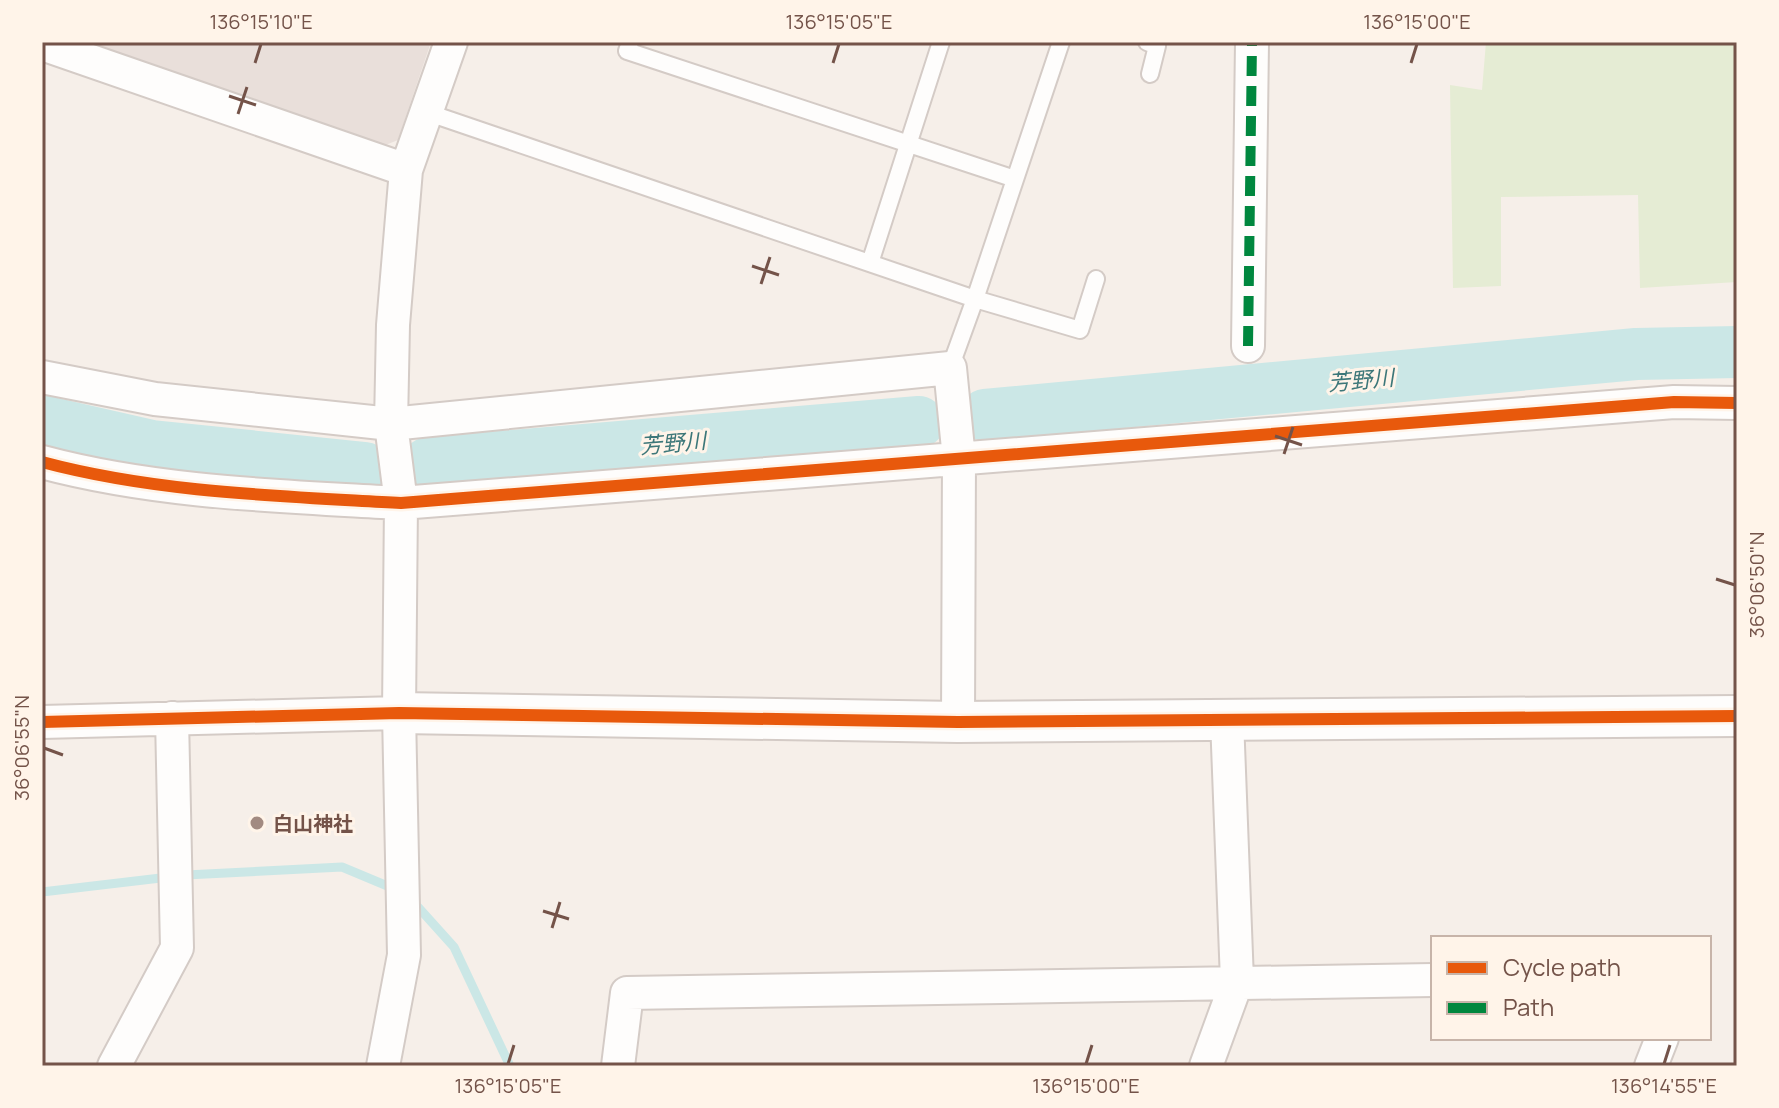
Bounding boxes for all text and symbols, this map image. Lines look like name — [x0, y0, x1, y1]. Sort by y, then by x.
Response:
text: 136°15'10"E — [209, 8, 313, 35]
text: 136°15'05"E — [786, 8, 892, 35]
text: 136°15'00"E — [1363, 8, 1471, 35]
water label: 芳野川 — [1327, 362, 1397, 398]
water label: 芳野川 — [639, 425, 709, 461]
text: 36°06'50"N — [1743, 532, 1770, 638]
text: 36°06'55"N — [8, 695, 35, 801]
place label: 白山神社 — [273, 810, 353, 837]
marker: 白山神社 — [248, 814, 266, 832]
legend — [1431, 936, 1711, 1040]
text: Cycle path — [1503, 950, 1621, 983]
text: Path — [1503, 990, 1554, 1023]
text: 136°15'05"E — [455, 1072, 561, 1099]
text: 136°15'00"E — [1032, 1072, 1140, 1099]
text: 136°14'55"E — [1611, 1072, 1717, 1099]

